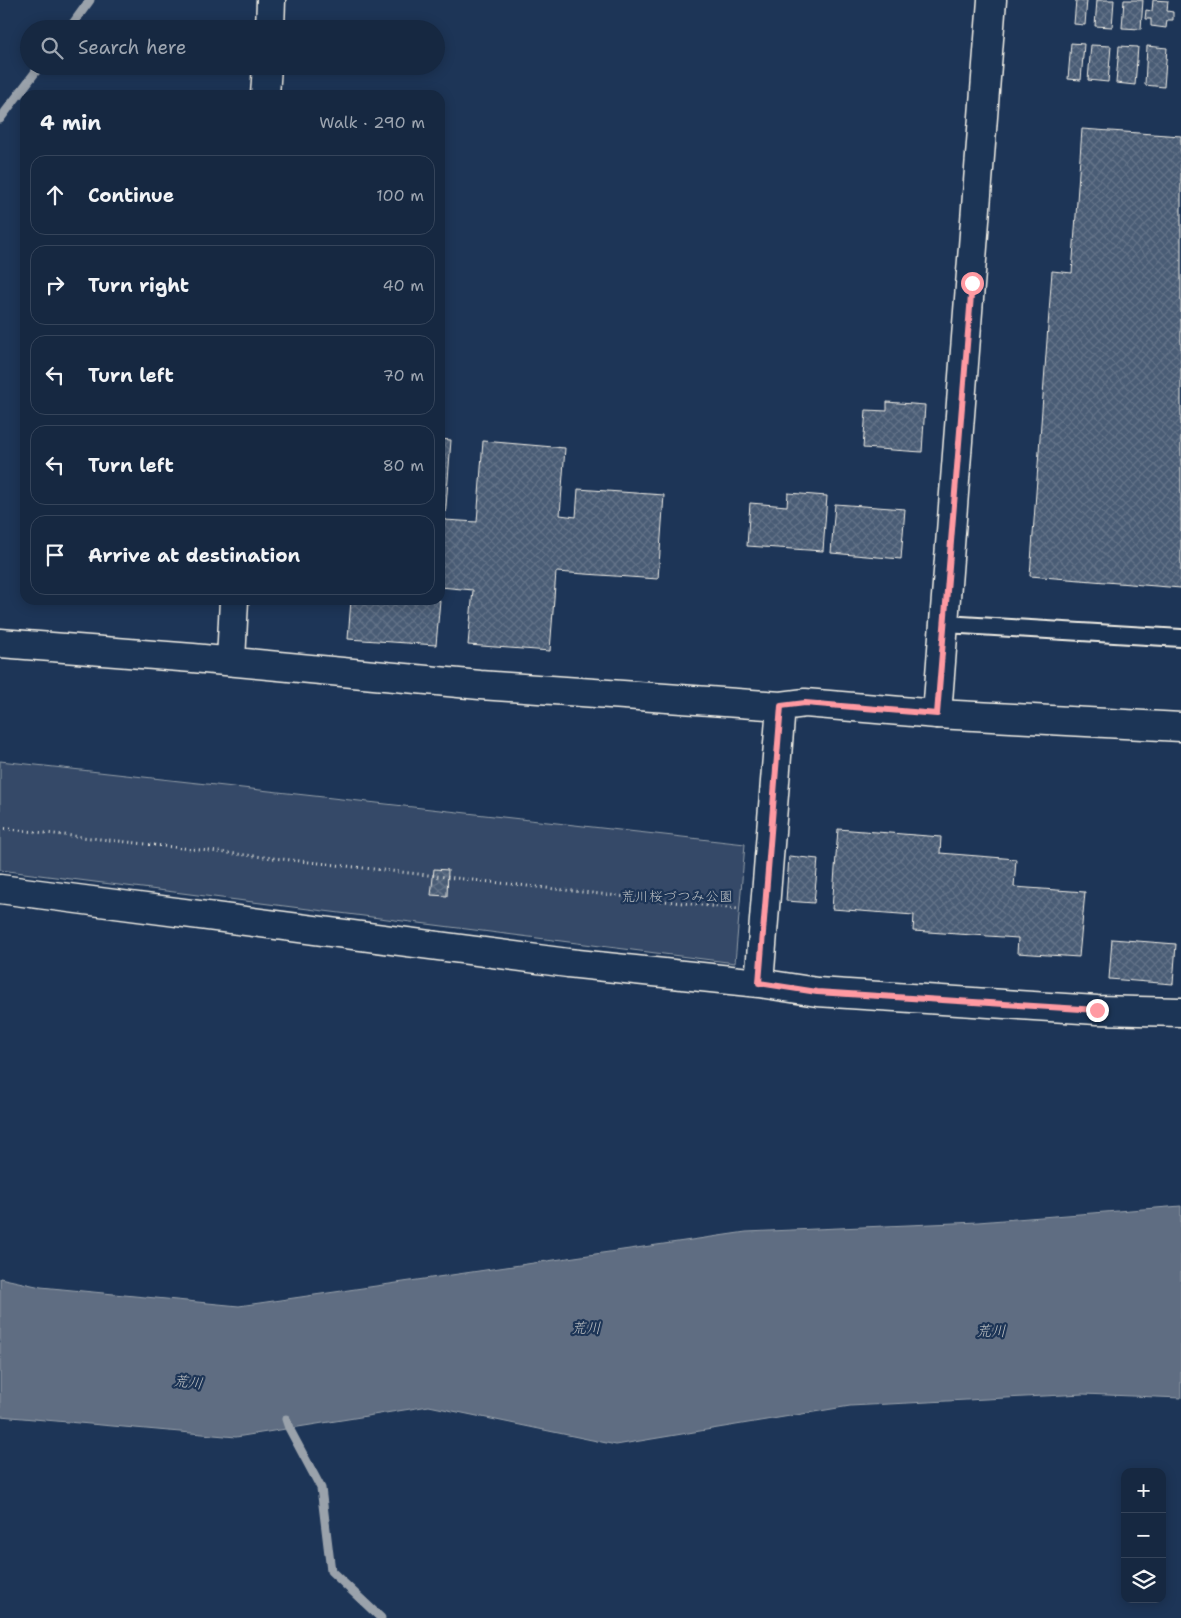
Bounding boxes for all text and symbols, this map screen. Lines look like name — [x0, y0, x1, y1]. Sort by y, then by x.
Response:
search box — [20, 20, 445, 75]
icon: search — [38, 34, 66, 62]
text: Search here — [78, 35, 187, 60]
text: 4 min — [40, 109, 101, 137]
text: Walk · 290 m — [319, 112, 425, 133]
icon: ahead — [41, 181, 69, 209]
text: Continue — [88, 183, 174, 208]
text: 100 m — [376, 185, 424, 206]
icon: right — [41, 271, 69, 299]
route start — [961, 272, 984, 295]
text: Turn right — [88, 273, 189, 298]
text: 40 m — [382, 275, 424, 296]
icon: left — [41, 361, 69, 389]
text: Turn left — [88, 363, 174, 388]
text: 70 m — [383, 365, 424, 386]
icon: left — [41, 451, 69, 479]
text: Turn left — [88, 453, 174, 478]
text: 80 m — [383, 455, 424, 476]
icon: arrive — [41, 541, 69, 569]
text: Arrive at destination — [88, 543, 300, 568]
park label: 荒川桜づつみ公園 — [621, 887, 733, 905]
route end — [1086, 999, 1109, 1022]
water label: 荒川 — [571, 1318, 601, 1338]
water label: 荒川 — [976, 1321, 1006, 1341]
water label: 荒川 — [172, 1370, 204, 1394]
map controls — [1121, 1468, 1166, 1603]
button: + — [1121, 1468, 1166, 1513]
button: − — [1121, 1513, 1166, 1558]
button: layers — [1121, 1558, 1166, 1603]

